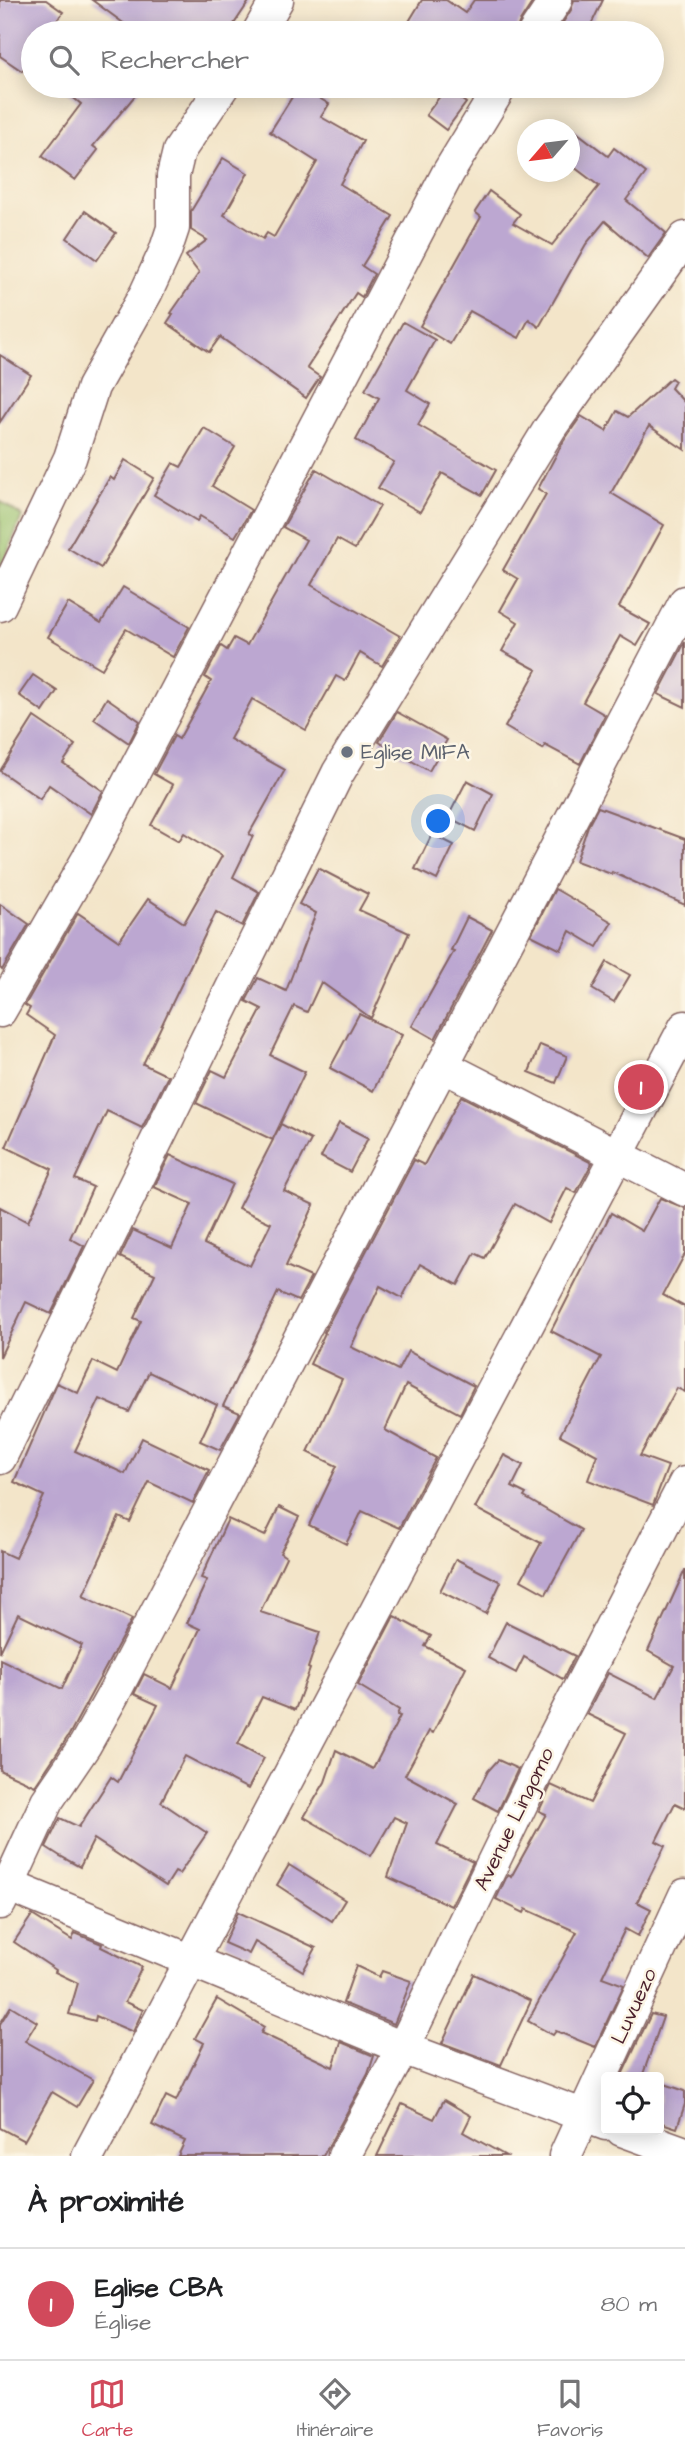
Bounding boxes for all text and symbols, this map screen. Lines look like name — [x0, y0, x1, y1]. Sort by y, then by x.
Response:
search box — [21, 21, 664, 98]
icon: search — [45, 41, 83, 79]
text: Rechercher — [101, 42, 249, 78]
north arrow — [517, 119, 580, 182]
place label: Eglise MIFA — [361, 738, 470, 769]
marker: Eglise MIFA — [339, 744, 355, 760]
your location — [421, 804, 455, 838]
pin: 1 — [618, 1061, 664, 1113]
street label: Avenue Lingomo — [467, 1743, 563, 1896]
street label: Luvuezo — [604, 1963, 664, 2049]
map controls — [601, 2072, 664, 2135]
button: locate — [601, 2072, 664, 2135]
text: À proximité — [28, 2181, 184, 2223]
text: Eglise CBA — [95, 2270, 223, 2306]
text: 1 — [50, 2288, 52, 2320]
text: 80 m — [600, 2288, 657, 2320]
text: Église — [95, 2306, 152, 2338]
tab: Carte — [82, 2375, 133, 2444]
tab: Itinéraire — [297, 2375, 374, 2444]
tab: Favoris — [537, 2375, 603, 2444]

